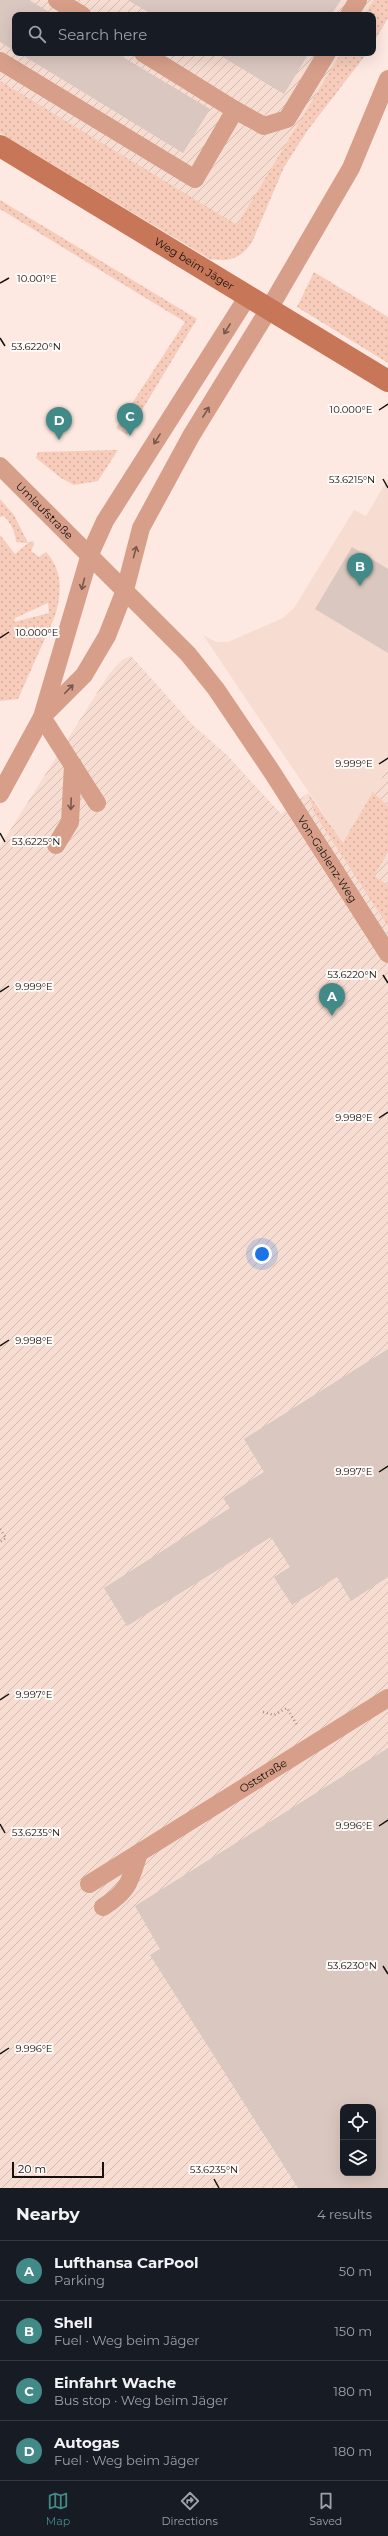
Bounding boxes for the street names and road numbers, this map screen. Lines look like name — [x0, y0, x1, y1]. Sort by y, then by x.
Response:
street label: Weg beim Jäger — [152, 234, 237, 293]
street label: Umlaufstraße — [13, 479, 76, 542]
street label: Von-Gablenz-Weg — [295, 813, 360, 905]
street label: Oststraße — [237, 1755, 290, 1796]

